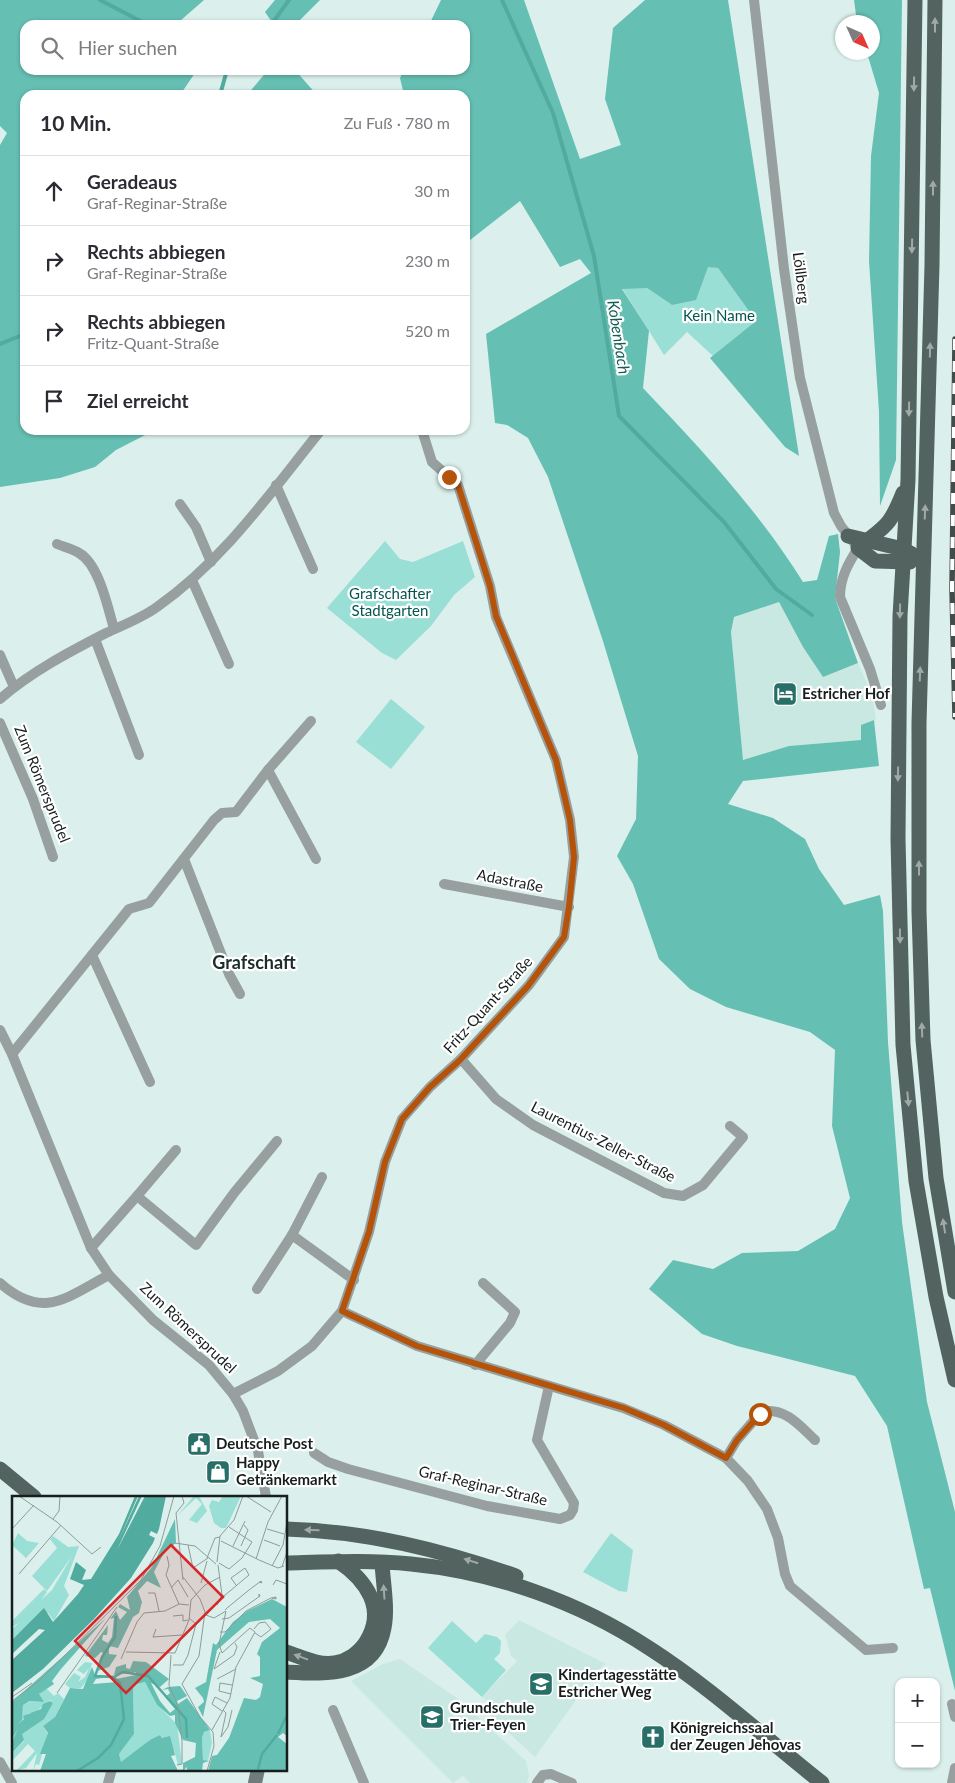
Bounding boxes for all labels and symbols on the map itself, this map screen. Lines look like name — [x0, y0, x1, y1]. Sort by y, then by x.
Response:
north arrow — [835, 15, 880, 60]
one-way arrow — [931, 17, 939, 33]
one-way arrow — [910, 76, 918, 92]
one-way arrow — [929, 179, 937, 195]
one-way arrow — [908, 238, 916, 254]
street label: Löllberg — [790, 251, 814, 305]
water label: Kobenbach — [604, 299, 635, 375]
park label: Kein Name — [683, 306, 755, 324]
one-way arrow — [927, 342, 935, 358]
one-way arrow — [905, 401, 913, 417]
route end — [438, 466, 461, 489]
one-way arrow — [922, 504, 930, 520]
park label: Grafschafter Stadtgarten — [349, 584, 431, 619]
one-way arrow — [896, 604, 904, 620]
one-way arrow — [917, 666, 925, 682]
hotel icon: Estricher Hof — [772, 681, 798, 707]
place label: Estricher Hof — [802, 684, 890, 702]
street label: Zum Römersprudel — [11, 722, 75, 845]
one-way arrow — [894, 766, 902, 782]
one-way arrow — [915, 859, 923, 875]
street label: Adastraße — [476, 865, 545, 895]
one-way arrow — [896, 929, 904, 945]
district label: Grafschaft — [212, 951, 296, 973]
street label: Fritz-Quant-Straße — [439, 952, 535, 1056]
one-way arrow — [918, 1022, 926, 1038]
one-way arrow — [904, 1091, 912, 1107]
street label: Laurentius-Zeller-Straße — [528, 1097, 679, 1185]
one-way arrow — [940, 1218, 948, 1234]
street label: Zum Römersprudel — [137, 1278, 240, 1376]
route start — [749, 1403, 772, 1426]
public building icon: Deutsche Post — [186, 1431, 212, 1457]
place label: Deutsche Post — [216, 1434, 313, 1452]
place label: Happy Getränkemarkt — [236, 1453, 337, 1488]
shop icon: Happy Getränkemarkt — [205, 1459, 231, 1485]
street label: Graf-Reginar-Straße — [417, 1461, 549, 1509]
inset map — [12, 1496, 288, 1770]
one-way arrow — [304, 1526, 320, 1534]
one-way arrow — [464, 1556, 479, 1564]
one-way arrow — [379, 1583, 387, 1599]
one-way arrow — [293, 1653, 308, 1661]
place label: Kindertagesstätte Estricher Weg — [558, 1665, 676, 1700]
school or university icon: Kindertagesstätte Estricher Weg — [528, 1671, 554, 1697]
place label: Grundschule Trier-Feyen — [450, 1698, 534, 1733]
school or university icon: Grundschule Trier-Feyen — [419, 1704, 445, 1730]
place label: Königreichssaal der Zeugen Jehovas — [670, 1718, 802, 1753]
church icon: Königreichssaal der Zeugen Jehovas — [640, 1724, 666, 1750]

